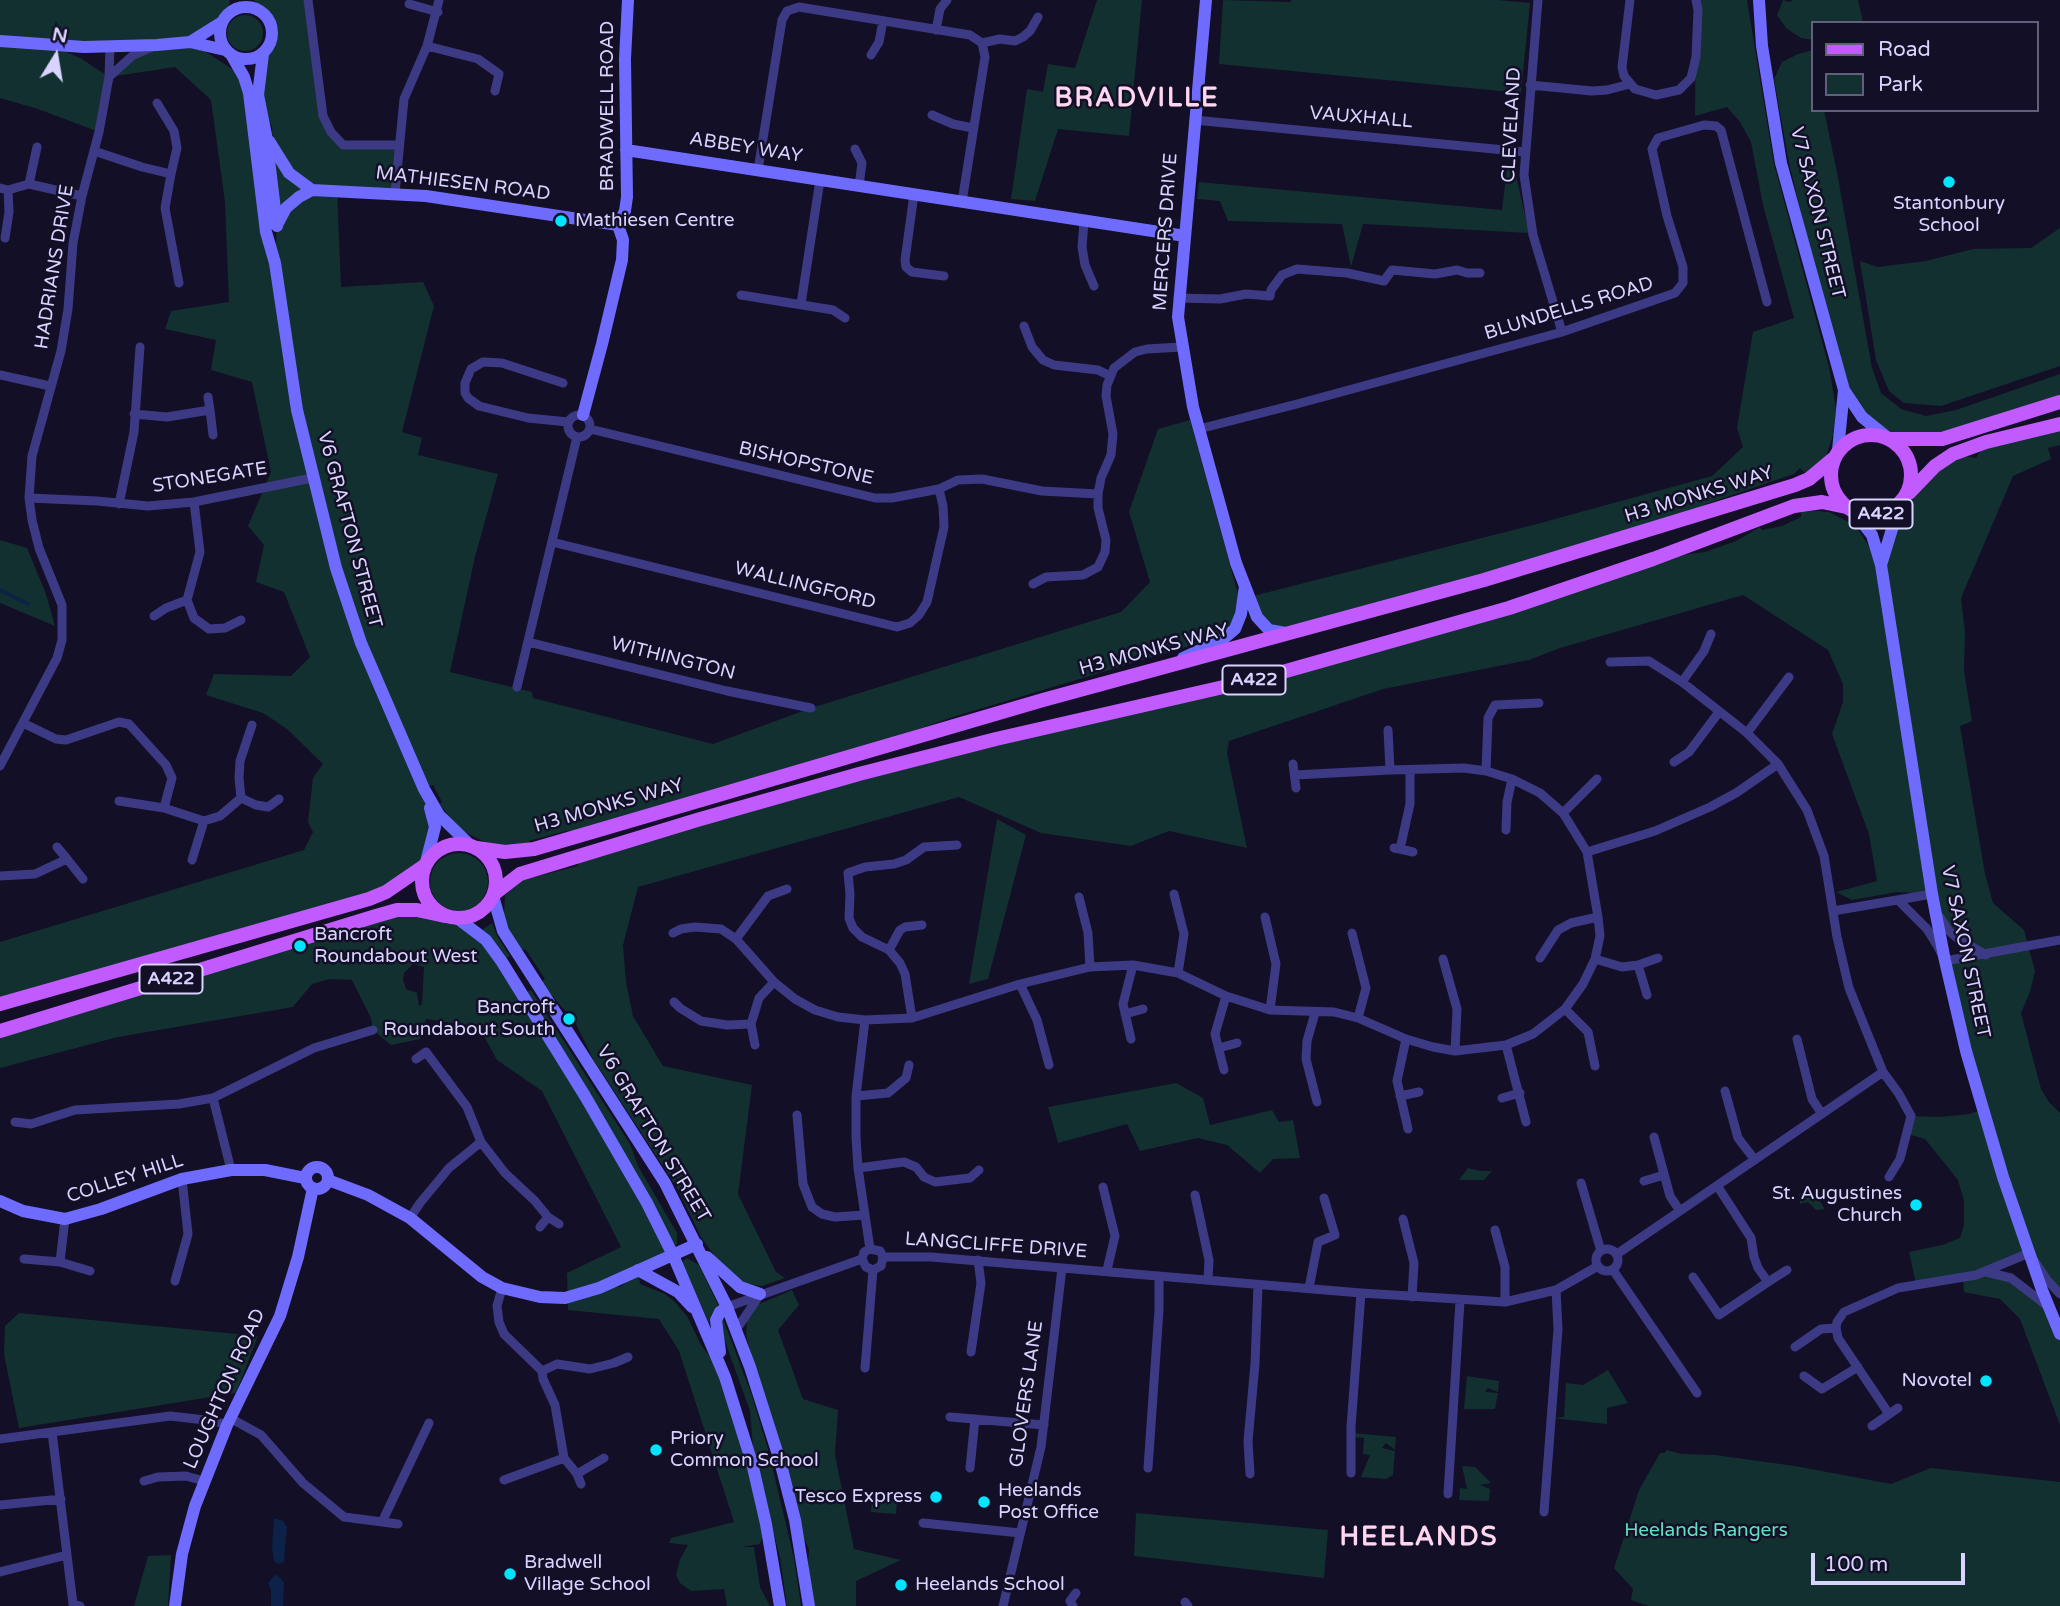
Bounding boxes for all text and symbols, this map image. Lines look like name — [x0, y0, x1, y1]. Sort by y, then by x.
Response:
north arrow — [21, 21, 91, 91]
street label: BRADWELL ROAD — [597, 21, 619, 191]
legend — [1812, 21, 2039, 112]
text: N — [50, 23, 70, 48]
text: Road — [1878, 37, 1931, 62]
street label: CLEVELAND — [1498, 67, 1526, 183]
text: Park — [1878, 72, 1923, 97]
district label: BRADVILLE — [1056, 83, 1218, 115]
street label: VAUXHALL — [1308, 102, 1414, 134]
street label: V7 SAXON STREET — [1785, 125, 1849, 301]
street label: ABBEY WAY — [688, 128, 804, 168]
street label: MERCERS DRIVE — [1149, 152, 1183, 312]
street label: MATHIESEN ROAD — [374, 162, 552, 206]
marker: Stantonbury School — [1941, 174, 1957, 190]
street label: HADRIANS DRIVE — [31, 183, 79, 351]
place label: Stantonbury School — [1893, 193, 2005, 237]
place label: Mathiesen Centre — [575, 210, 735, 232]
marker: Mathiesen Centre — [553, 213, 569, 229]
street label: BLUNDELLS ROAD — [1482, 272, 1656, 346]
street label: V6 GRAFTON STREET — [312, 429, 386, 631]
street label: BISHOPSTONE — [736, 437, 876, 491]
street label: STONEGATE — [151, 458, 269, 498]
street label: H3 MONKS WAY — [1622, 462, 1776, 528]
road number: A422 — [1850, 500, 1912, 528]
street label: WALLINGFORD — [732, 557, 878, 615]
street label: H3 MONKS WAY — [1077, 619, 1231, 681]
street label: WITHINGTON — [608, 633, 738, 685]
road number: A422 — [1222, 666, 1286, 694]
street label: H3 MONKS WAY — [532, 774, 686, 838]
street label: V7 SAXON STREET — [1936, 863, 1994, 1041]
place label: Bancroft Roundabout West — [314, 924, 478, 968]
marker: Bancroft Roundabout West — [292, 938, 308, 954]
road number: A422 — [140, 964, 202, 994]
place label: Bancroft Roundabout South — [383, 997, 555, 1041]
marker: Bancroft Roundabout South — [561, 1011, 577, 1027]
street label: V6 GRAFTON STREET — [591, 1041, 715, 1227]
street label: COLLEY HILL — [64, 1149, 186, 1209]
place label: St. Augustines Church — [1772, 1183, 1902, 1227]
marker: St. Augustines Church — [1908, 1197, 1924, 1213]
street label: LANGCLIFFE DRIVE — [904, 1228, 1088, 1264]
street label: LOUGHTON ROAD — [179, 1305, 271, 1473]
street label: GLOVERS LANE — [1005, 1319, 1049, 1469]
place label: Novotel — [1902, 1370, 1972, 1392]
marker: Novotel — [1978, 1373, 1994, 1389]
place label: Priory Common School — [670, 1428, 819, 1472]
marker: Priory Common School — [648, 1442, 664, 1458]
place label: Heelands Post Office — [998, 1480, 1099, 1524]
place label: Tesco Express — [795, 1486, 922, 1508]
marker: Tesco Express — [928, 1489, 944, 1505]
marker: Heelands Post Office — [976, 1494, 992, 1510]
park label: Heelands Rangers — [1624, 1520, 1788, 1542]
district label: HEELANDS — [1340, 1522, 1498, 1554]
scale bar — [1815, 1540, 1969, 1584]
place label: Bradwell Village School — [524, 1552, 651, 1596]
text: 100 m — [1824, 1552, 1888, 1577]
marker: Bradwell Village School — [502, 1566, 518, 1582]
place label: Heelands School — [915, 1574, 1065, 1596]
marker: Heelands School — [893, 1577, 909, 1593]

